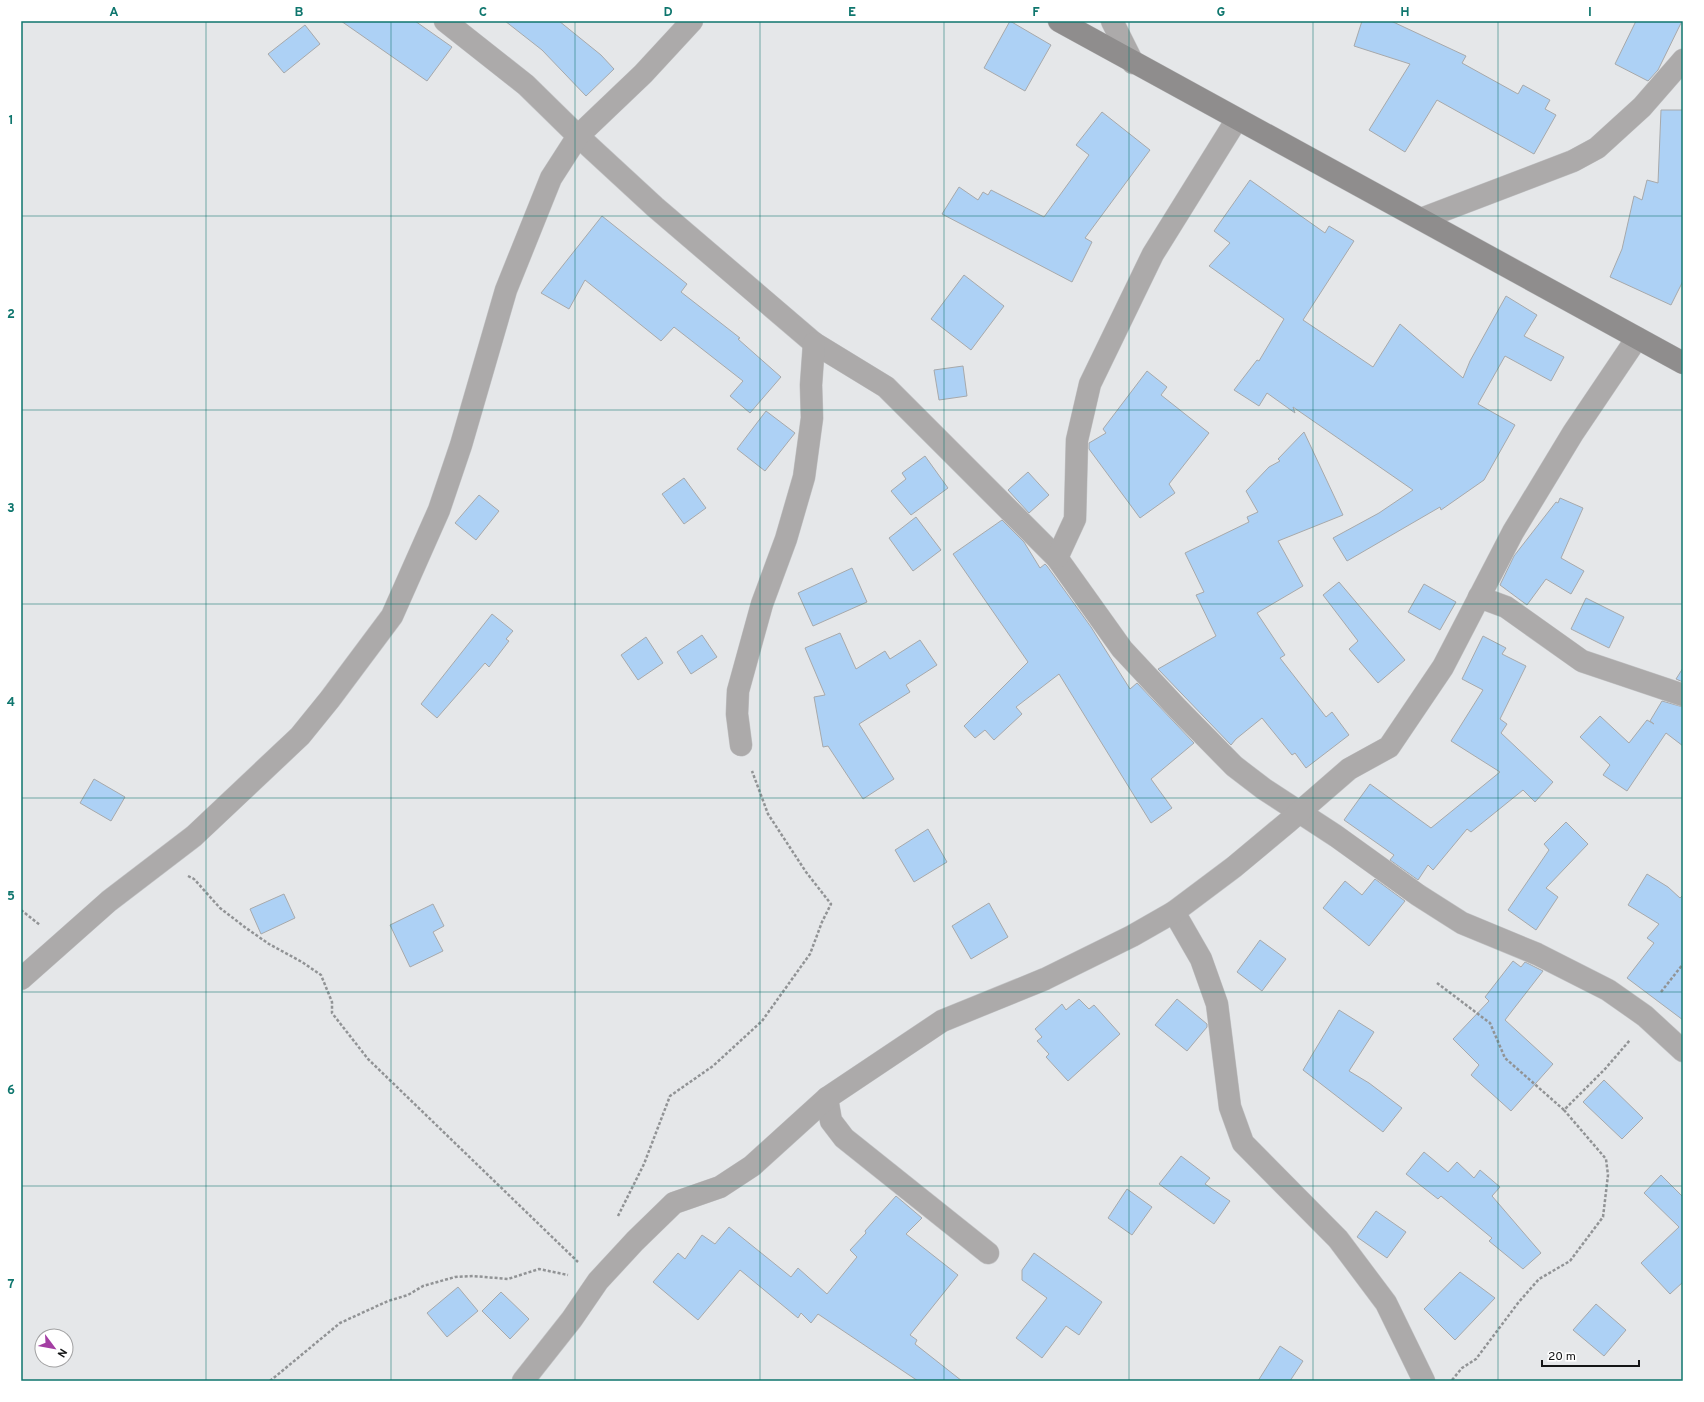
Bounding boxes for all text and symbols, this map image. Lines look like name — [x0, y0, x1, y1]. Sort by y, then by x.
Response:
text: A — [109, 5, 119, 21]
text: B — [295, 5, 304, 21]
text: C — [479, 5, 487, 21]
text: D — [663, 5, 673, 21]
text: E — [848, 5, 856, 21]
text: F — [1032, 5, 1040, 21]
text: G — [1217, 5, 1226, 21]
text: H — [1400, 5, 1410, 21]
text: I — [1588, 5, 1592, 21]
text: 1 — [8, 113, 14, 129]
text: 2 — [7, 307, 15, 323]
text: 3 — [7, 501, 15, 517]
text: 4 — [7, 695, 15, 711]
text: 5 — [7, 889, 15, 905]
text: 6 — [7, 1083, 15, 1099]
text: 7 — [8, 1277, 15, 1293]
north arrow — [34, 1328, 74, 1368]
scale bar — [1542, 1342, 1639, 1368]
text: N — [54, 1346, 70, 1360]
text: 20 m — [1548, 1349, 1576, 1365]

